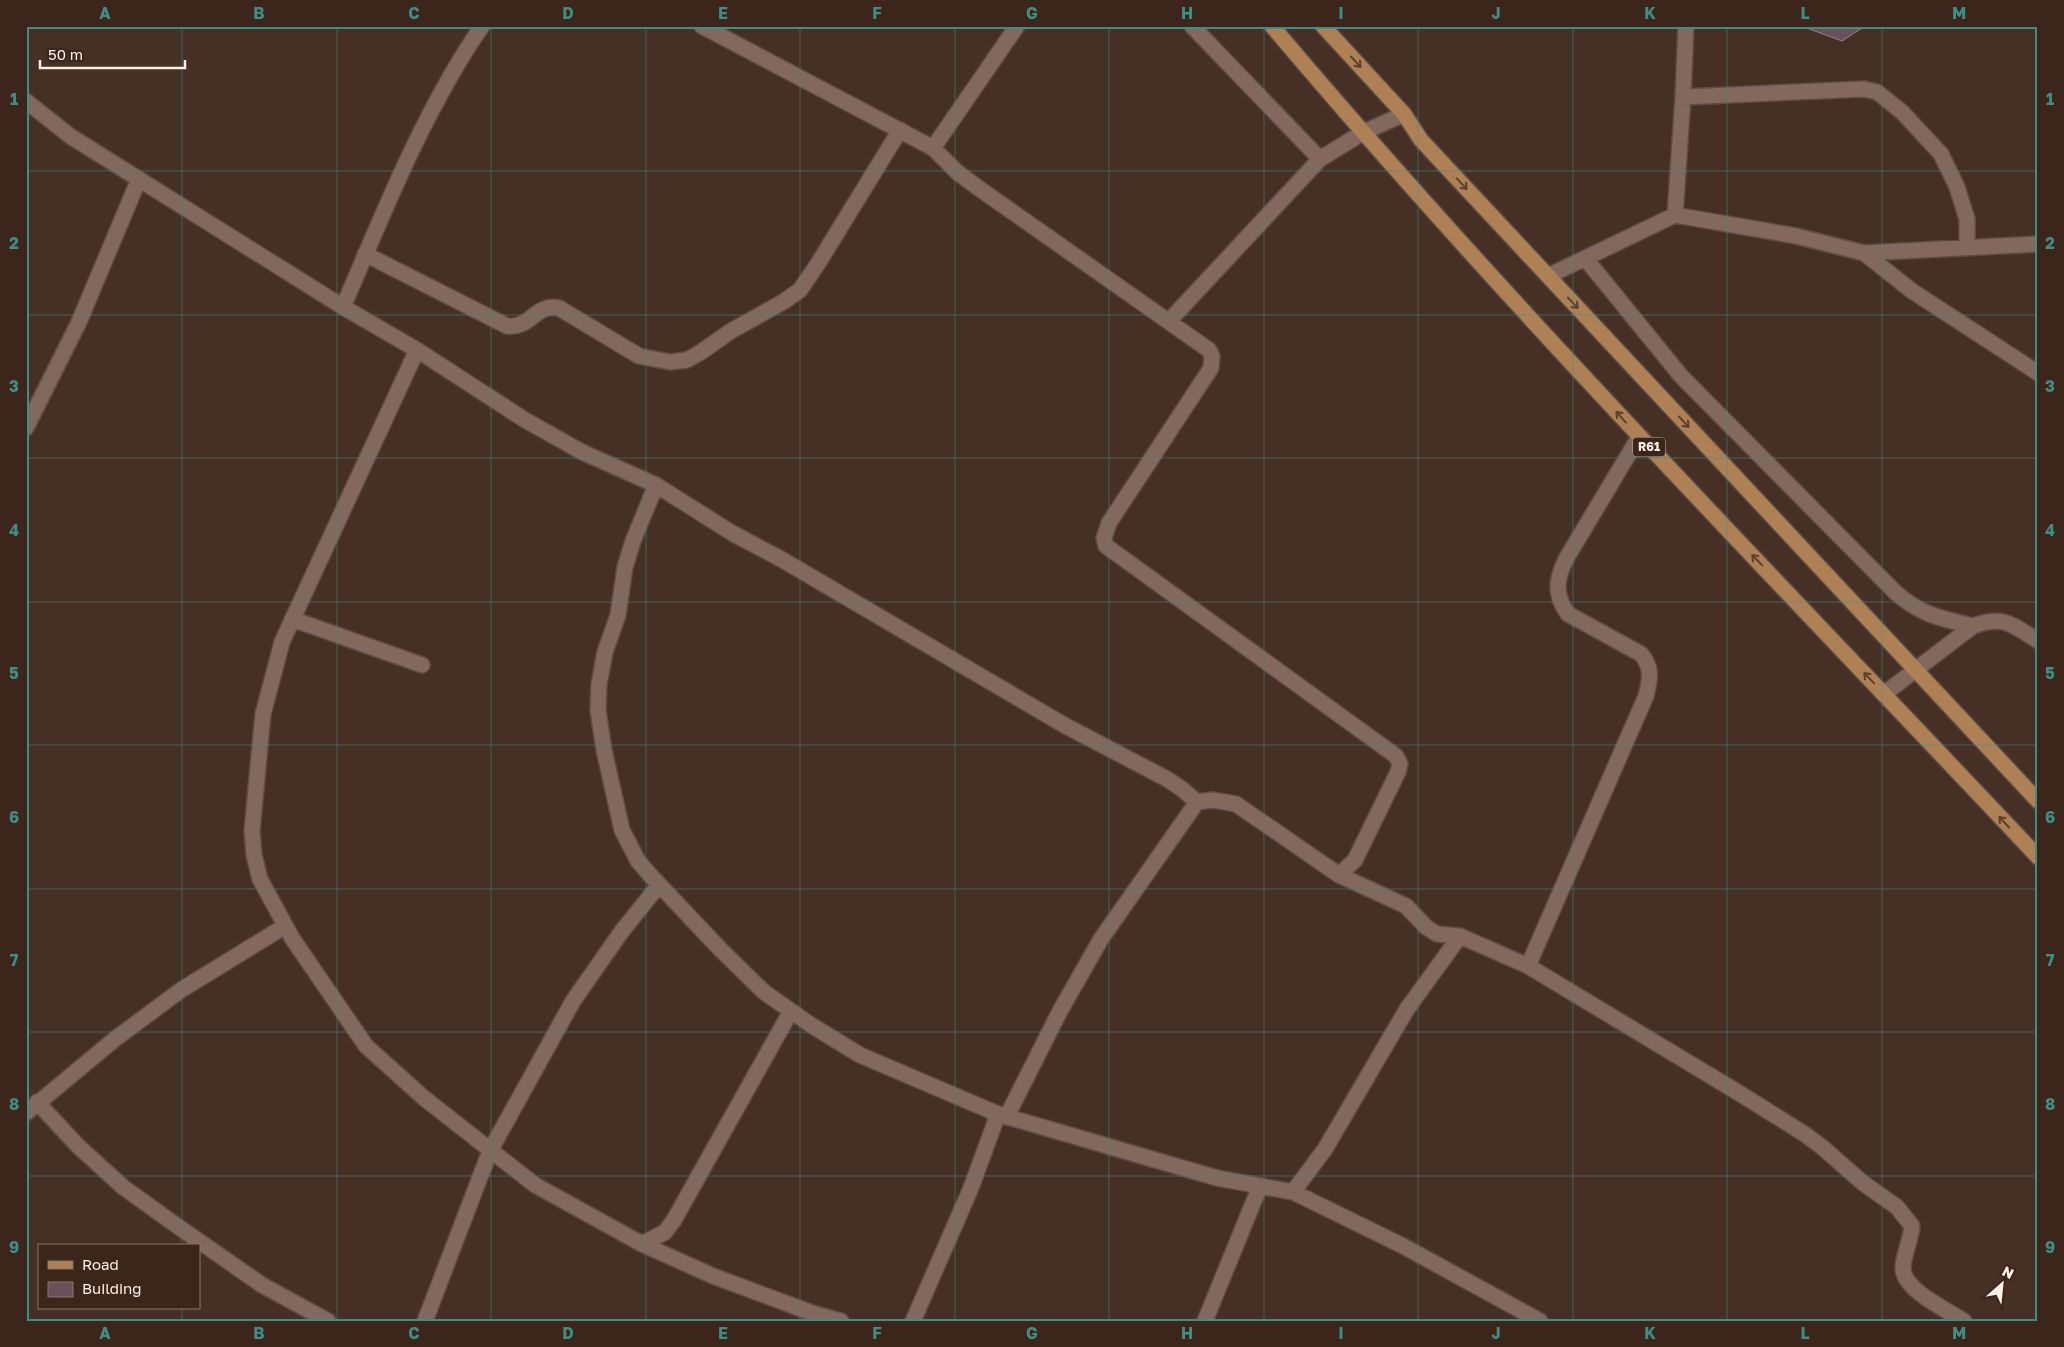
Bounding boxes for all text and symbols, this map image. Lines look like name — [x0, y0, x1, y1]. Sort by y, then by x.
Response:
text: A — [99, 3, 111, 23]
text: B — [253, 3, 265, 23]
text: C — [408, 3, 420, 23]
text: D — [562, 3, 574, 23]
text: E — [718, 3, 728, 23]
text: F — [872, 3, 882, 23]
text: G — [1026, 3, 1038, 23]
text: H — [1181, 3, 1193, 23]
text: I — [1338, 3, 1344, 23]
text: J — [1491, 3, 1501, 23]
text: K — [1644, 3, 1656, 23]
text: L — [1800, 3, 1810, 23]
text: M — [1952, 3, 1966, 23]
scale bar — [40, 38, 185, 70]
text: 50 m — [48, 45, 83, 63]
one-way arrow — [1350, 56, 1362, 68]
text: 1 — [10, 89, 18, 109]
text: 1 — [2046, 89, 2054, 109]
one-way arrow — [1456, 178, 1468, 191]
text: 2 — [9, 233, 19, 253]
text: 2 — [2045, 233, 2055, 253]
one-way arrow — [1567, 297, 1579, 310]
text: 3 — [9, 376, 19, 396]
text: 3 — [2045, 376, 2055, 396]
one-way arrow — [1615, 411, 1627, 423]
one-way arrow — [1678, 416, 1690, 428]
road number: R61 — [1633, 438, 1665, 457]
text: 4 — [9, 520, 19, 540]
text: 4 — [2045, 520, 2055, 540]
one-way arrow — [1751, 554, 1763, 567]
text: 5 — [9, 663, 19, 683]
text: 5 — [2045, 663, 2055, 683]
one-way arrow — [1863, 671, 1875, 684]
text: 6 — [9, 807, 19, 827]
text: 6 — [2045, 807, 2055, 827]
one-way arrow — [1998, 815, 2010, 828]
text: 7 — [10, 950, 19, 970]
text: 7 — [2046, 950, 2055, 970]
text: 8 — [9, 1094, 19, 1114]
text: 8 — [2045, 1094, 2055, 1114]
text: 9 — [9, 1237, 19, 1257]
text: 9 — [2045, 1237, 2055, 1257]
legend — [38, 1244, 200, 1310]
text: Road — [82, 1255, 119, 1273]
north arrow — [1976, 1260, 2026, 1310]
text: N — [2000, 1262, 2017, 1282]
text: Building — [82, 1279, 142, 1297]
text: A — [99, 1323, 111, 1343]
text: B — [253, 1323, 265, 1343]
text: C — [408, 1323, 420, 1343]
text: D — [562, 1323, 574, 1343]
text: E — [718, 1323, 728, 1343]
text: F — [872, 1323, 882, 1343]
text: G — [1026, 1323, 1038, 1343]
text: H — [1181, 1323, 1193, 1343]
text: I — [1338, 1323, 1344, 1343]
text: J — [1491, 1323, 1501, 1343]
text: K — [1644, 1323, 1656, 1343]
text: L — [1800, 1323, 1810, 1343]
text: M — [1952, 1323, 1966, 1343]

